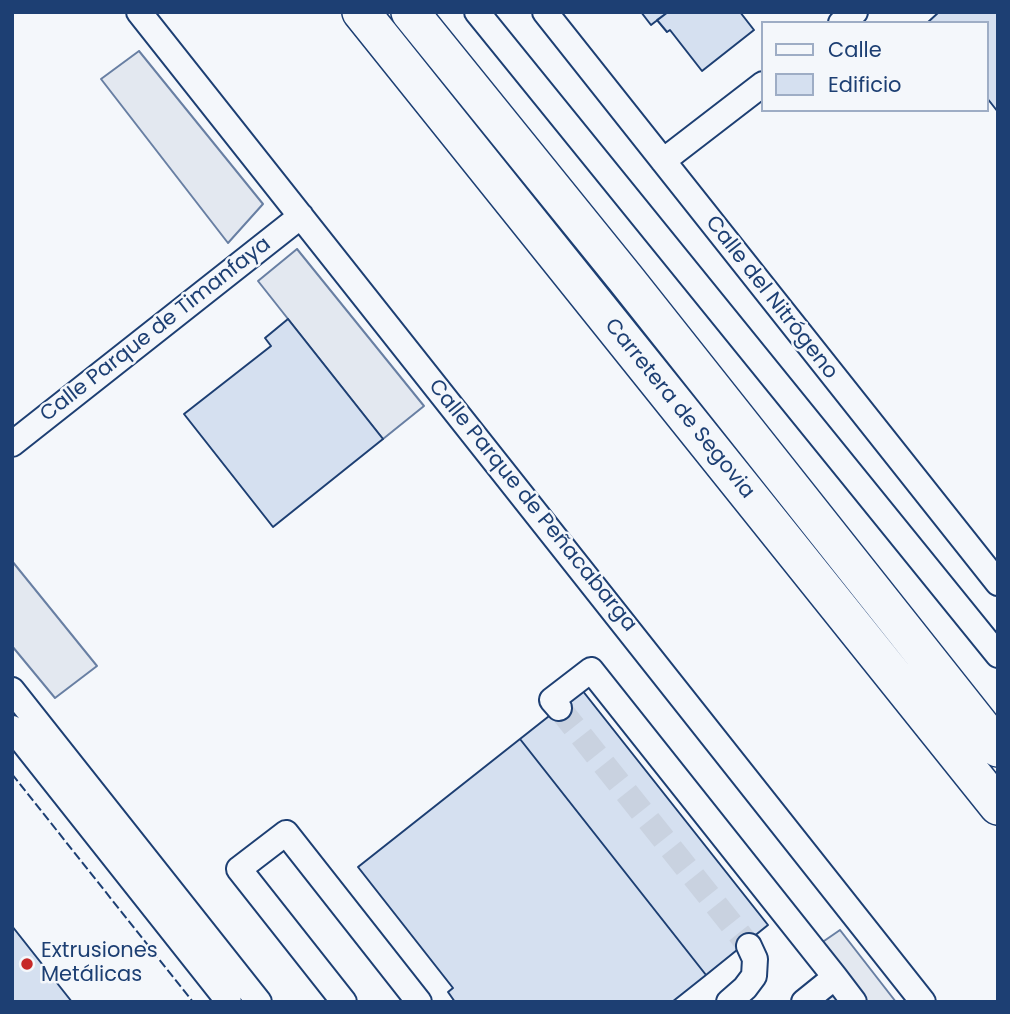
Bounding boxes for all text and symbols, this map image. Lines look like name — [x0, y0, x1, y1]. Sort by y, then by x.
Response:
legend — [762, 21, 989, 112]
text: Calle — [828, 35, 882, 64]
text: Edificio — [828, 70, 902, 99]
street label: Calle del Nitrógeno — [699, 211, 843, 385]
street label: Calle Parque de Timanfaya — [36, 232, 276, 428]
street label: Carretera de Segovia — [599, 314, 759, 504]
street label: Calle Parque de Peñacabarga — [422, 375, 642, 637]
place label: Extrusiones Metálicas — [41, 939, 158, 989]
marker: Extrusiones Metálicas — [19, 956, 35, 972]

